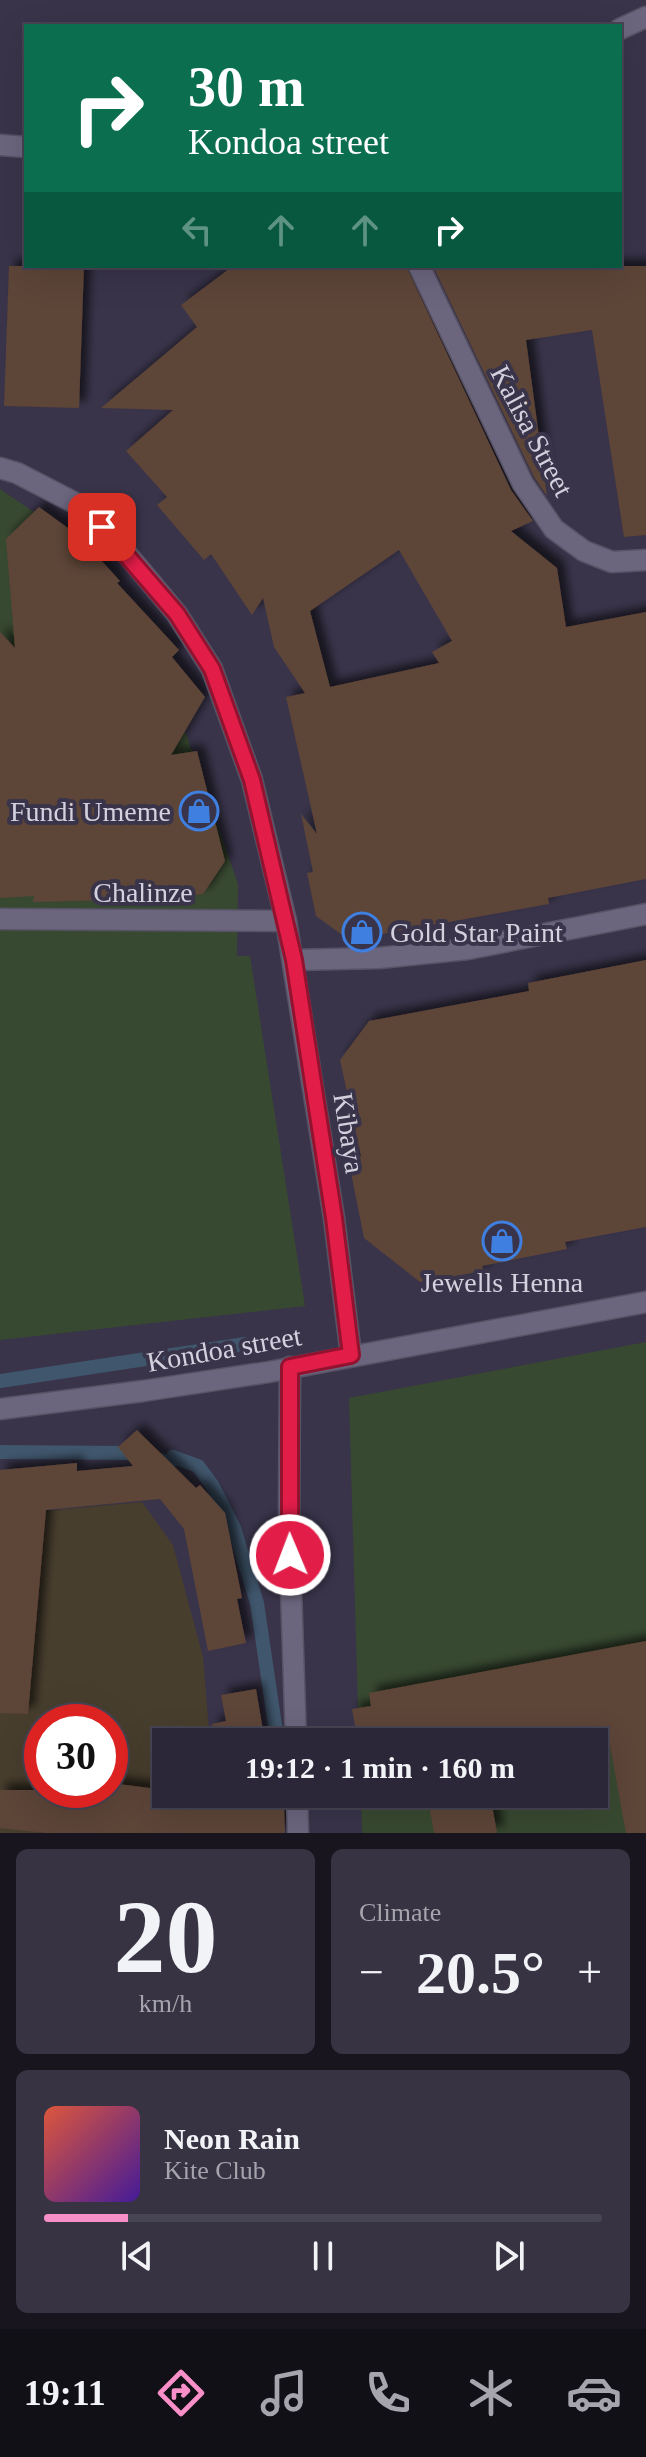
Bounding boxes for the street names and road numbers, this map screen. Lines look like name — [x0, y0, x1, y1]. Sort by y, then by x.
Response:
street label: Kalisa Street — [485, 360, 580, 502]
street label: Chalinze — [93, 877, 193, 908]
street label: Kibaya — [327, 1091, 371, 1176]
street label: Kondoa street — [144, 1320, 304, 1378]

